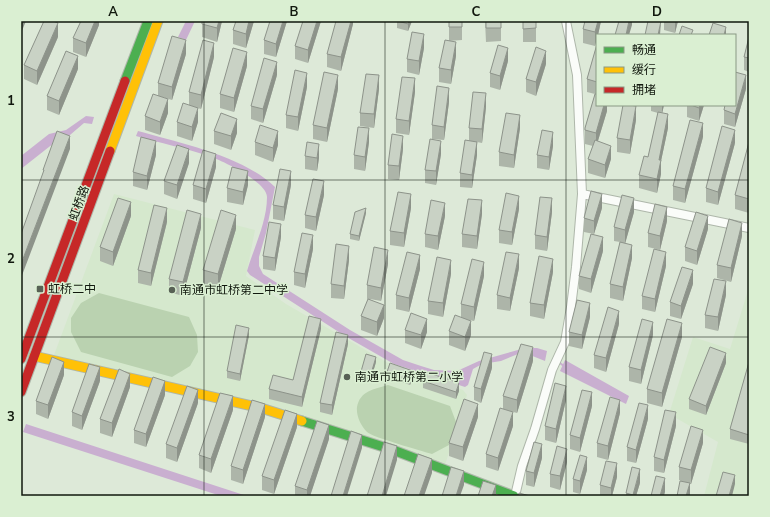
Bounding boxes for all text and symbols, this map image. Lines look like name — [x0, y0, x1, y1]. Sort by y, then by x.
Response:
text: A — [108, 3, 118, 21]
text: B — [290, 3, 299, 21]
text: C — [472, 3, 481, 21]
text: D — [652, 3, 662, 21]
legend — [596, 34, 736, 106]
text: 畅通 — [632, 42, 656, 58]
text: 缓行 — [632, 62, 656, 78]
text: 拥堵 — [632, 82, 656, 98]
text: 1 — [7, 92, 15, 110]
street label: 虹桥路 — [65, 183, 93, 223]
text: 2 — [7, 250, 15, 268]
place label: 虹桥二中 — [48, 281, 96, 297]
place label: 南通市虹桥第二中学 — [180, 282, 288, 298]
marker: 虹桥二中 — [35, 284, 45, 294]
marker: 南通市虹桥第二中学 — [167, 285, 177, 295]
place label: 南通市虹桥第二小学 — [355, 369, 463, 385]
marker: 南通市虹桥第二小学 — [342, 372, 352, 382]
text: 3 — [7, 408, 15, 426]

